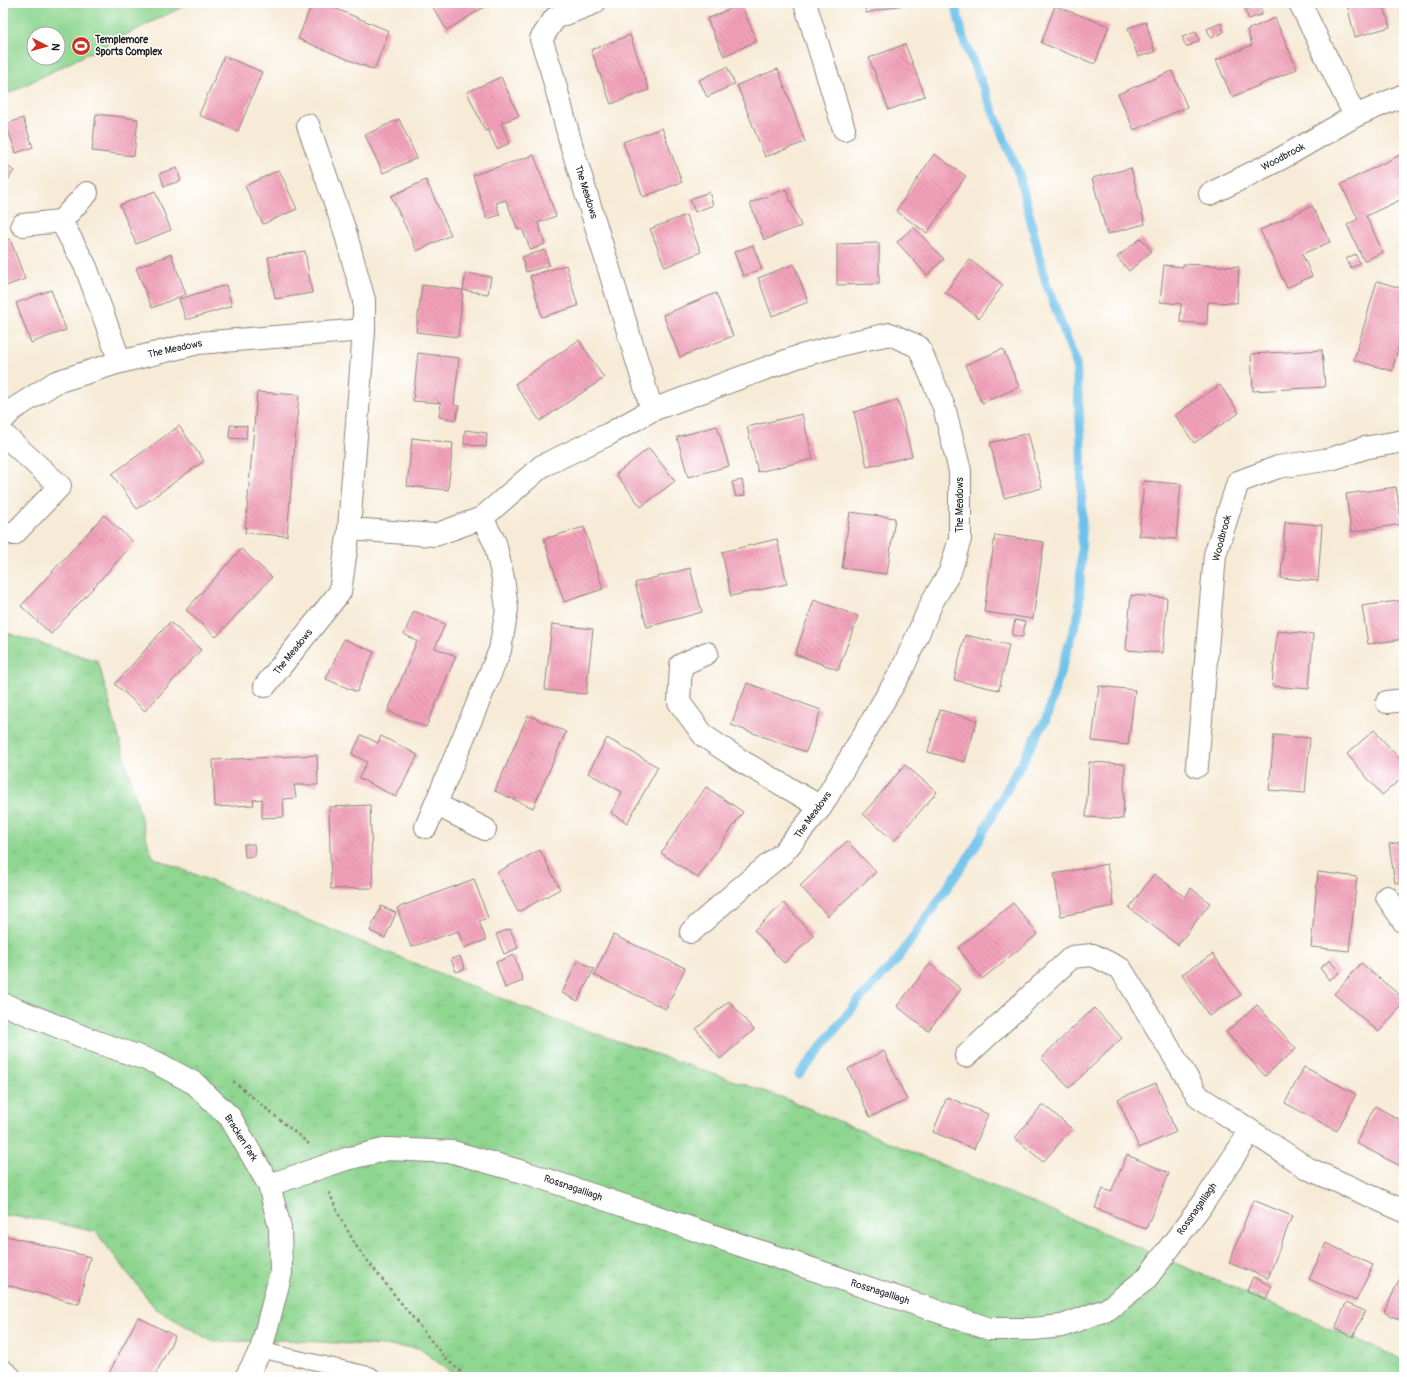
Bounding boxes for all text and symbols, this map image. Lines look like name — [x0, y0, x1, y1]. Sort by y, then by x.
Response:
north arrow — [26, 26, 66, 66]
place label: Templemore Sports Complex — [94, 34, 162, 58]
sports icon: Templemore Sports Complex — [70, 35, 92, 57]
text: N — [49, 43, 62, 52]
street label: Woodbrook — [1259, 140, 1307, 173]
street label: The Meadows — [572, 164, 600, 221]
street label: The Meadows — [147, 337, 204, 361]
street label: The Meadows — [954, 477, 966, 533]
street label: Woodbrook — [1210, 513, 1234, 562]
street label: The Meadows — [271, 626, 315, 677]
street label: The Meadows — [792, 789, 834, 841]
street label: Bracken Park — [222, 1112, 261, 1164]
street label: Rossnagalliagh — [542, 1172, 604, 1204]
street label: Rossnagalliagh — [1175, 1180, 1220, 1237]
street label: Rossnagalliagh — [849, 1277, 911, 1307]

